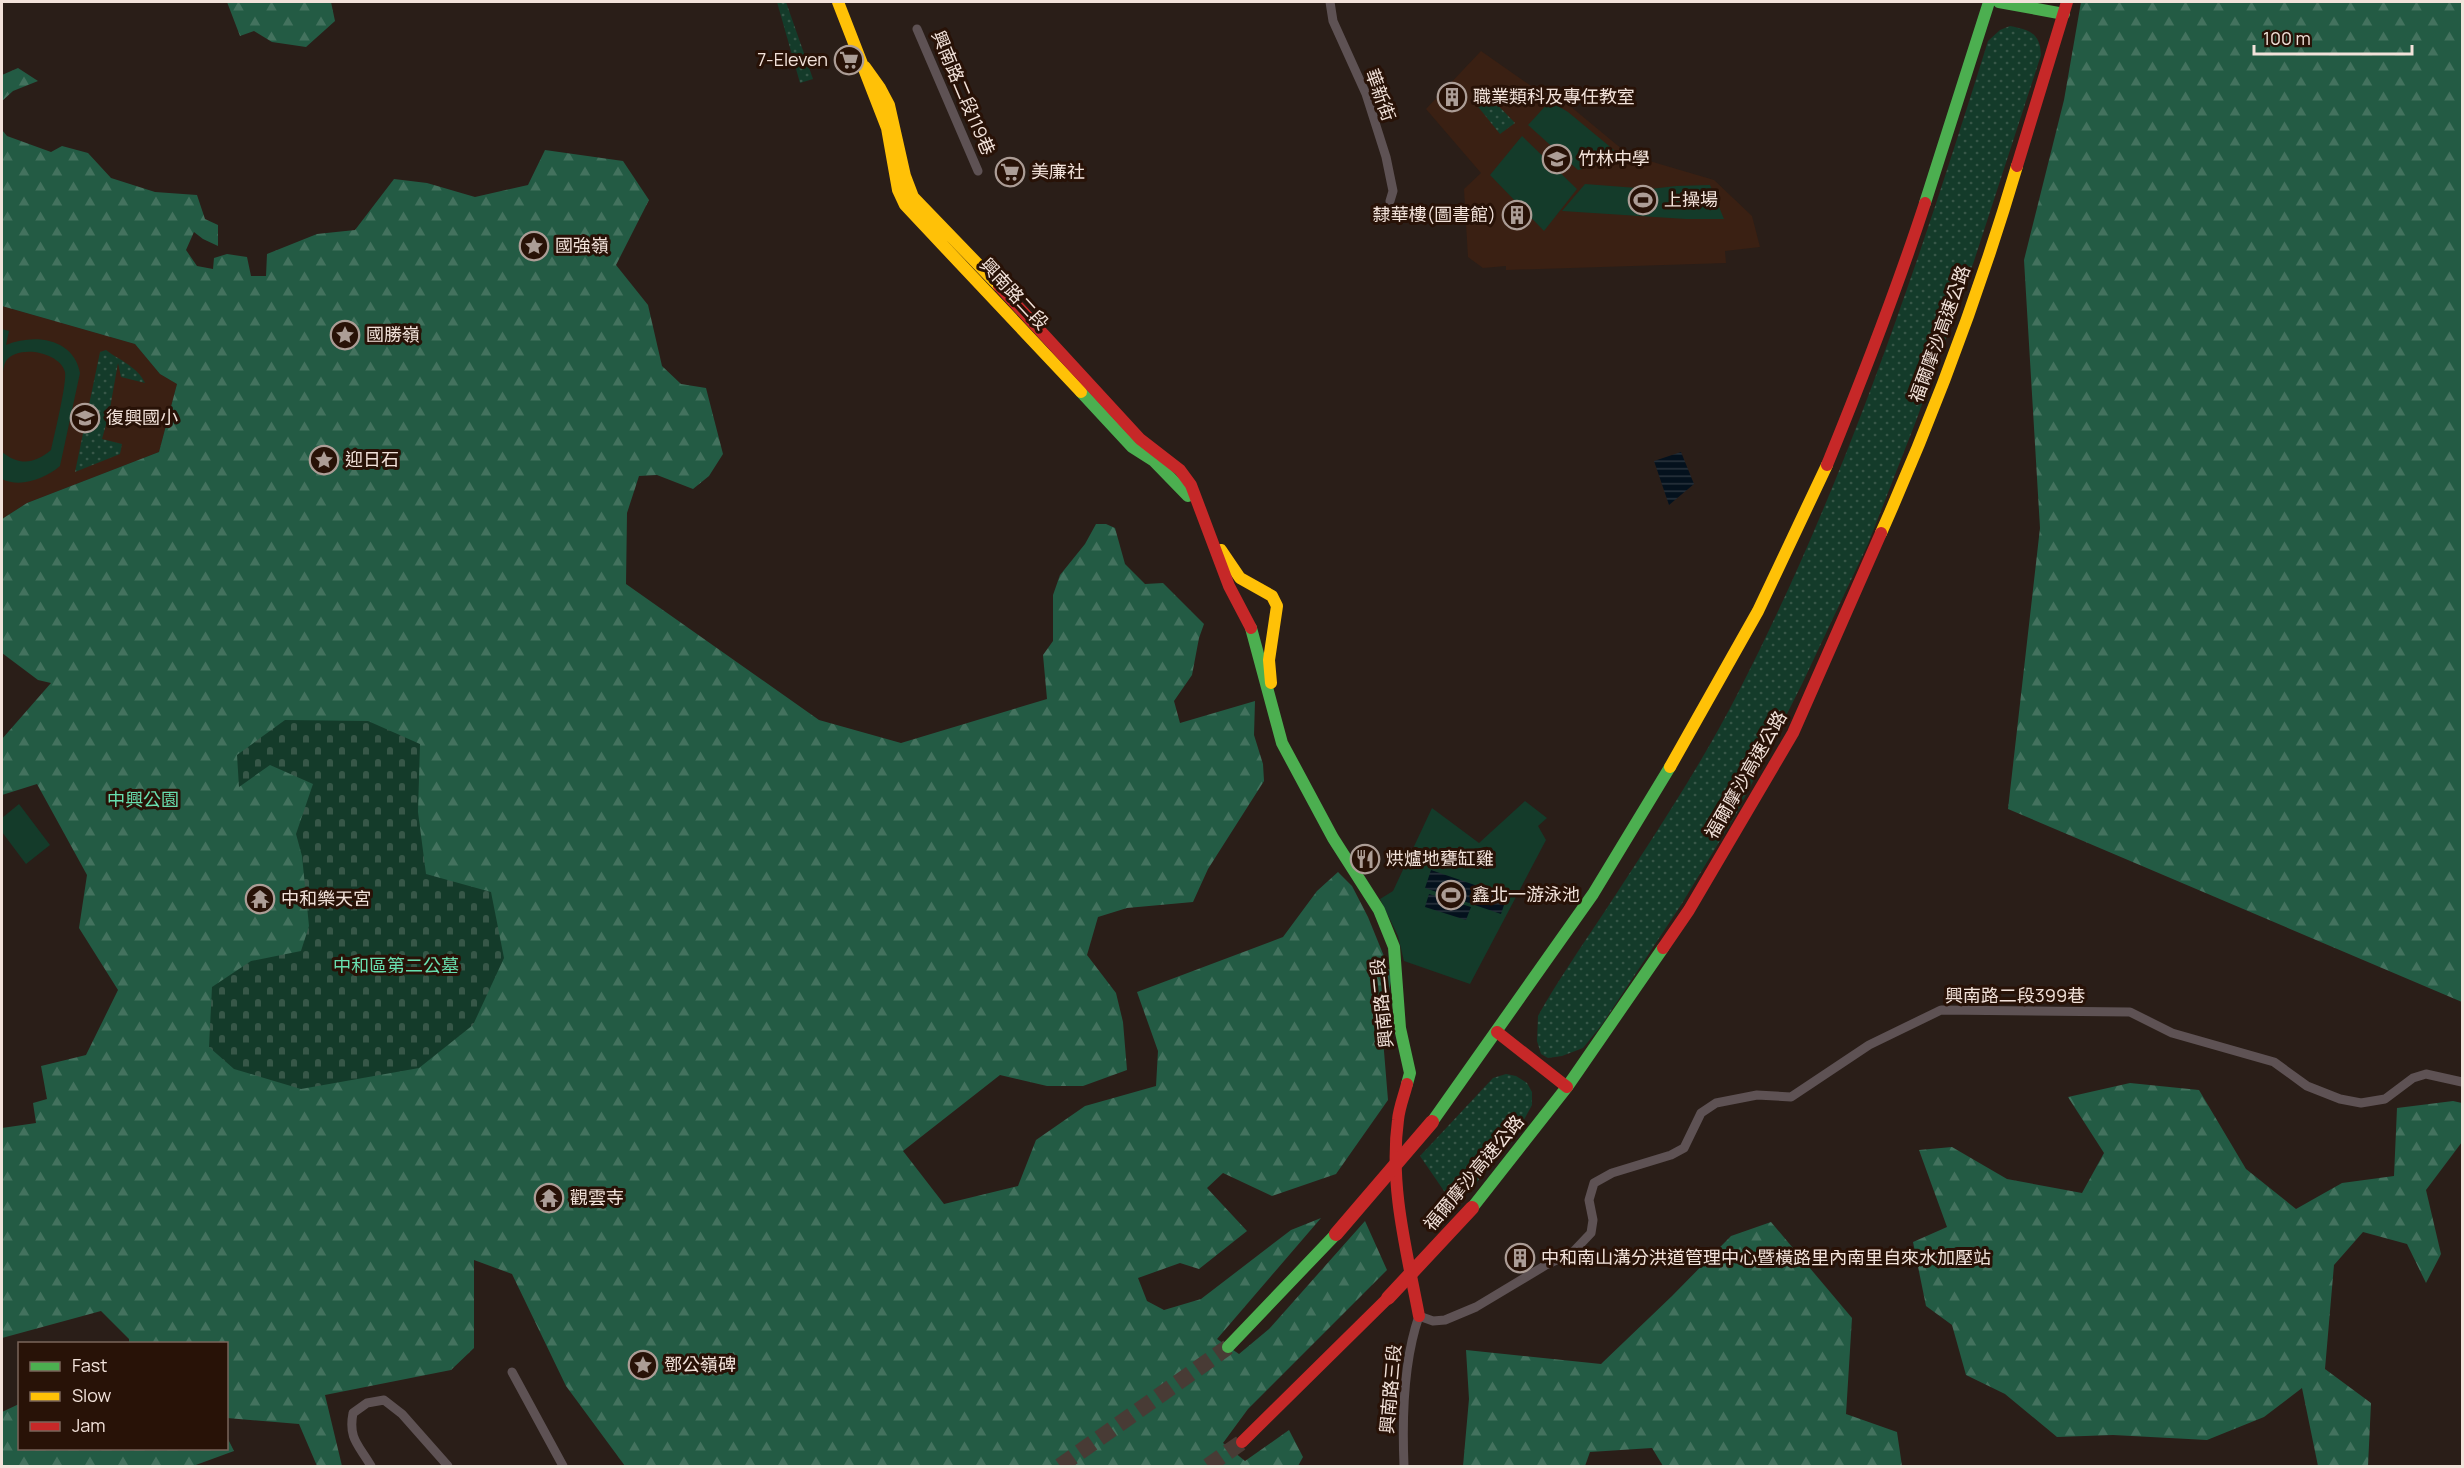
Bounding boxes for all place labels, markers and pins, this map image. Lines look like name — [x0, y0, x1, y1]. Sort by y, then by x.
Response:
supermarket icon: 7-Eleven — [833, 44, 865, 76]
place label: 7-Eleven — [757, 47, 828, 71]
building icon: 職業類科及專任教室 — [1436, 81, 1468, 113]
place label: 職業類科及專任教室 — [1473, 84, 1635, 108]
school or university icon: 竹林中學 — [1541, 143, 1573, 175]
place label: 竹林中學 — [1578, 146, 1650, 170]
supermarket icon: 美廉社 — [994, 156, 1026, 188]
place label: 美廉社 — [1031, 159, 1085, 183]
sports icon: 上操場 — [1627, 184, 1659, 216]
place label: 上操場 — [1664, 187, 1718, 211]
building icon: 隸華樓(圖書館) — [1501, 199, 1533, 231]
place label: 隸華樓(圖書館) — [1373, 202, 1496, 226]
place icon: 國強嶺 — [518, 230, 550, 262]
place label: 國強嶺 — [555, 233, 609, 257]
place icon: 國勝嶺 — [329, 319, 361, 351]
place label: 國勝嶺 — [366, 322, 420, 346]
school or university icon: 復興國小 — [69, 402, 101, 434]
place label: 復興國小 — [106, 405, 178, 429]
place icon: 迎日石 — [308, 444, 340, 476]
place label: 迎日石 — [345, 447, 399, 471]
restaurant icon: 烘爐地甕缸雞 — [1349, 843, 1381, 875]
place label: 烘爐地甕缸雞 — [1386, 846, 1494, 870]
sports icon: 鑫北一游泳池 — [1435, 879, 1467, 911]
place label: 鑫北一游泳池 — [1472, 882, 1580, 906]
temple icon: 中和樂天宮 — [244, 883, 276, 915]
place label: 中和樂天宮 — [281, 886, 371, 910]
temple icon: 觀雲寺 — [533, 1182, 565, 1214]
place label: 觀雲寺 — [570, 1185, 624, 1209]
building icon: 中和南山溝分洪道管理中心暨橫路里內南里自來水加壓站 — [1504, 1242, 1536, 1274]
place label: 中和南山溝分洪道管理中心暨橫路里內南里自來水加壓站 — [1541, 1245, 1991, 1269]
place icon: 鄧公嶺碑 — [627, 1349, 659, 1381]
place label: 鄧公嶺碑 — [664, 1352, 736, 1376]

